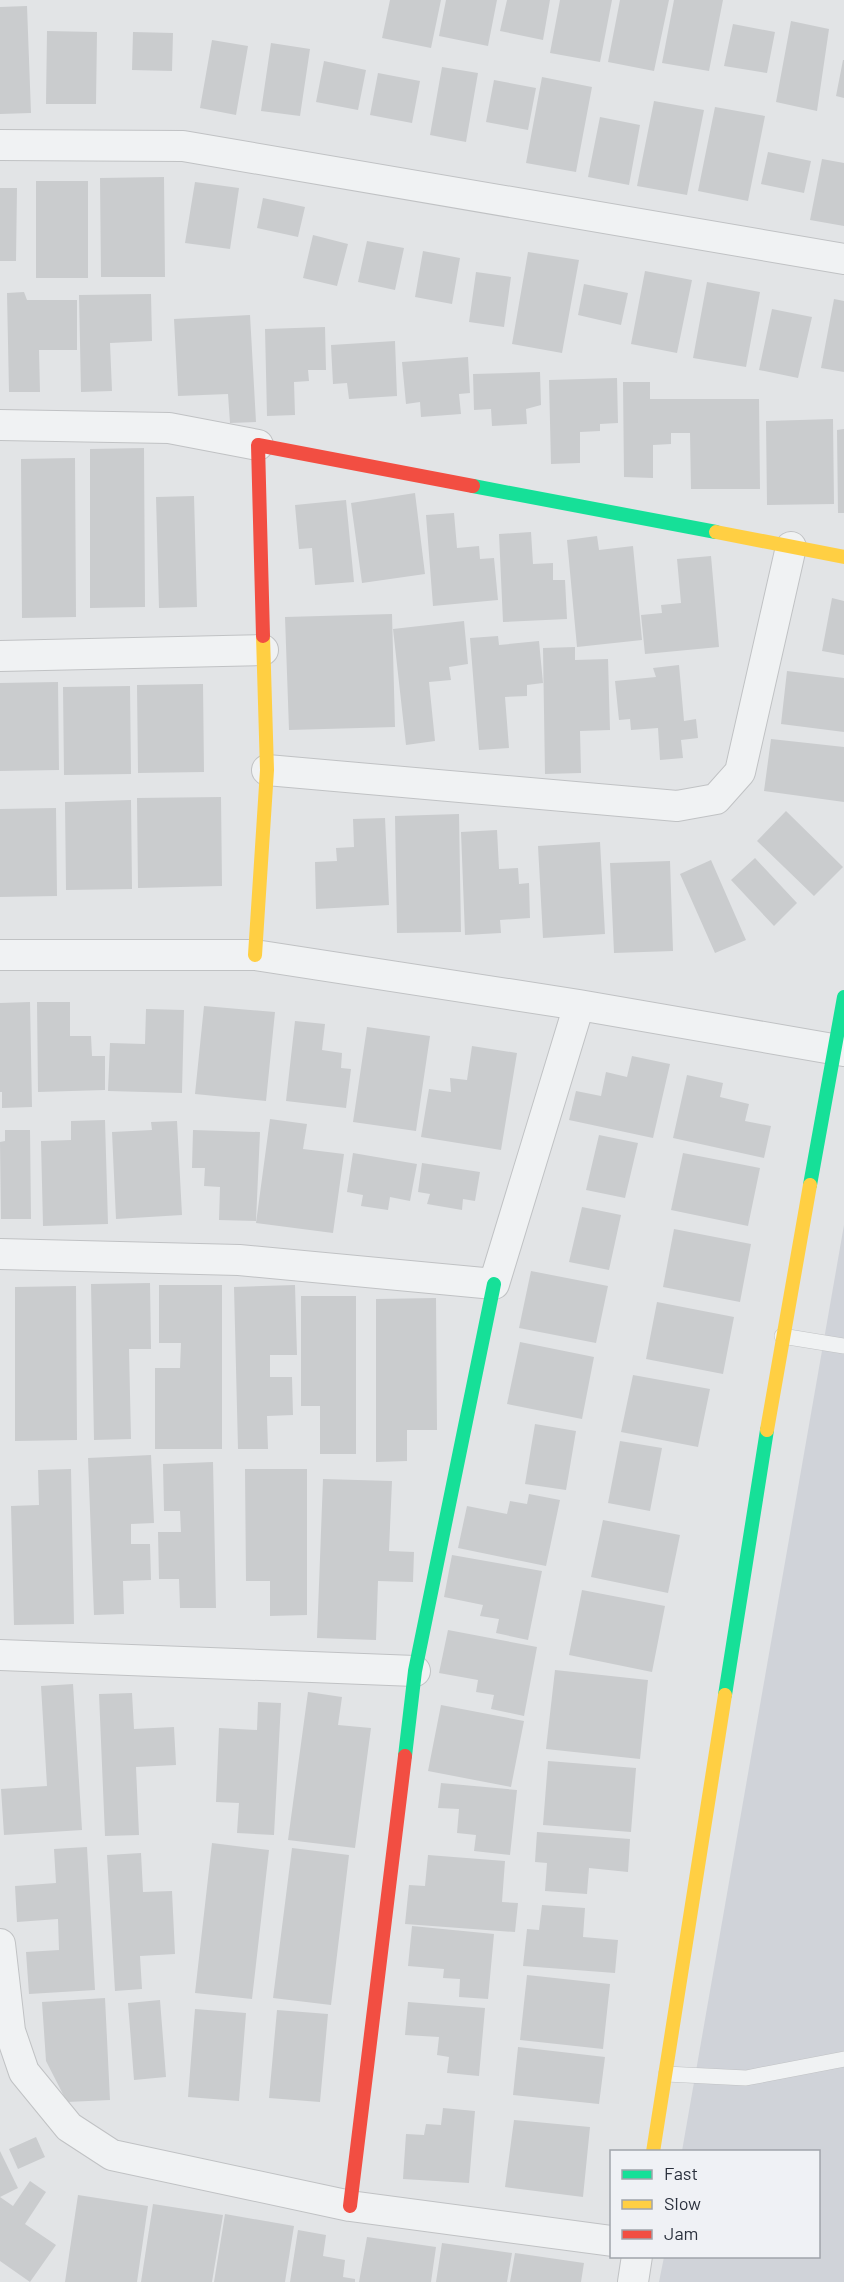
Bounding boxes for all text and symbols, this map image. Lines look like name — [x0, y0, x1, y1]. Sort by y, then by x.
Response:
legend — [610, 2150, 820, 2258]
text: Fast — [664, 2162, 698, 2184]
text: Slow — [664, 2192, 701, 2214]
text: Jam — [664, 2222, 698, 2244]

